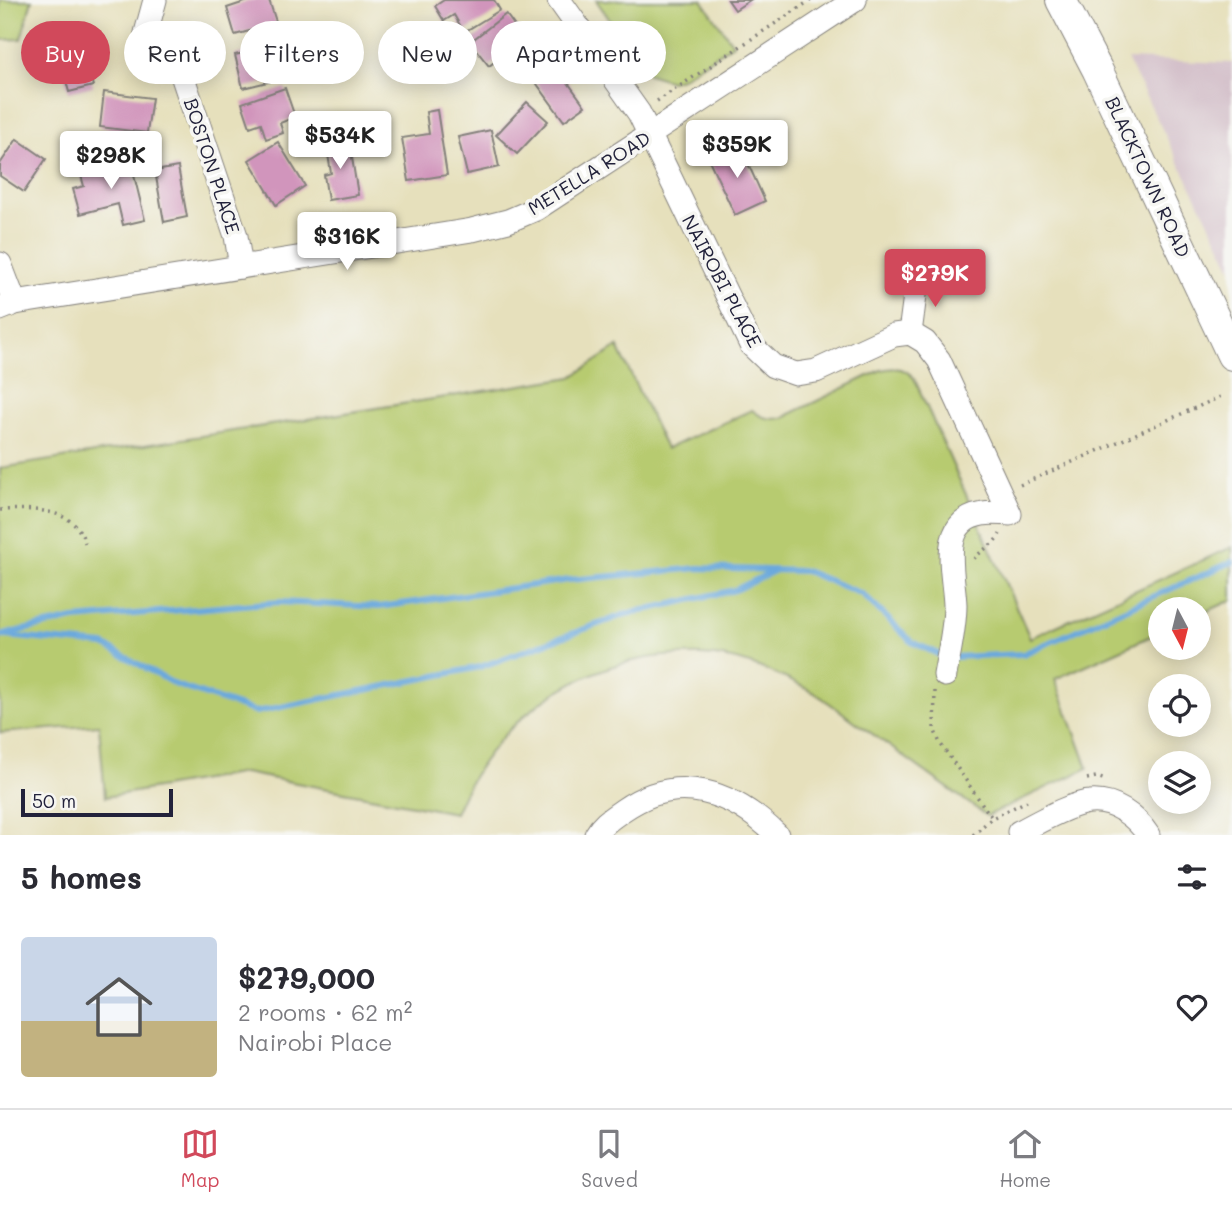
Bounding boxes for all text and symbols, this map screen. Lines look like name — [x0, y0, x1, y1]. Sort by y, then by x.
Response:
chip: Buy — [21, 21, 110, 84]
chip: Rent — [124, 21, 226, 84]
chip: Filters — [240, 21, 364, 84]
chip: New — [378, 21, 477, 84]
chip: Apartment — [491, 21, 666, 84]
street label: BLACKTOWN ROAD — [1100, 92, 1197, 261]
street label: BOSTON PLACE — [179, 95, 246, 237]
pin: $534K — [291, 111, 389, 171]
text: $534K — [304, 119, 376, 149]
pin: $359K — [688, 120, 786, 180]
street label: METELLA ROAD — [523, 125, 655, 220]
text: $359K — [702, 128, 772, 158]
pin: $298K — [62, 132, 160, 191]
text: $298K — [76, 139, 146, 169]
street label: NAIROBI PLACE — [677, 210, 768, 352]
pin: $316K — [298, 212, 396, 272]
text: $316K — [313, 220, 381, 250]
pin: $279K — [886, 250, 984, 309]
text: $279K — [901, 257, 969, 287]
north arrow — [1148, 597, 1211, 660]
map controls — [1148, 597, 1211, 814]
button: locate — [1148, 674, 1211, 737]
button: layers — [1148, 751, 1211, 814]
scale bar — [21, 786, 173, 818]
text: 50 m — [32, 788, 76, 813]
text: 5 homes — [21, 857, 142, 897]
icon: filters — [1173, 858, 1211, 896]
text: $279,000 — [238, 957, 375, 997]
icon: home — [77, 965, 161, 1049]
icon: heart — [1173, 988, 1211, 1026]
text: 2 rooms · 62 m² — [238, 997, 412, 1027]
text: Nairobi Place — [238, 1027, 393, 1057]
tab: Map — [181, 1125, 220, 1192]
tab: Saved — [581, 1125, 638, 1192]
tab: Home — [999, 1125, 1051, 1192]

